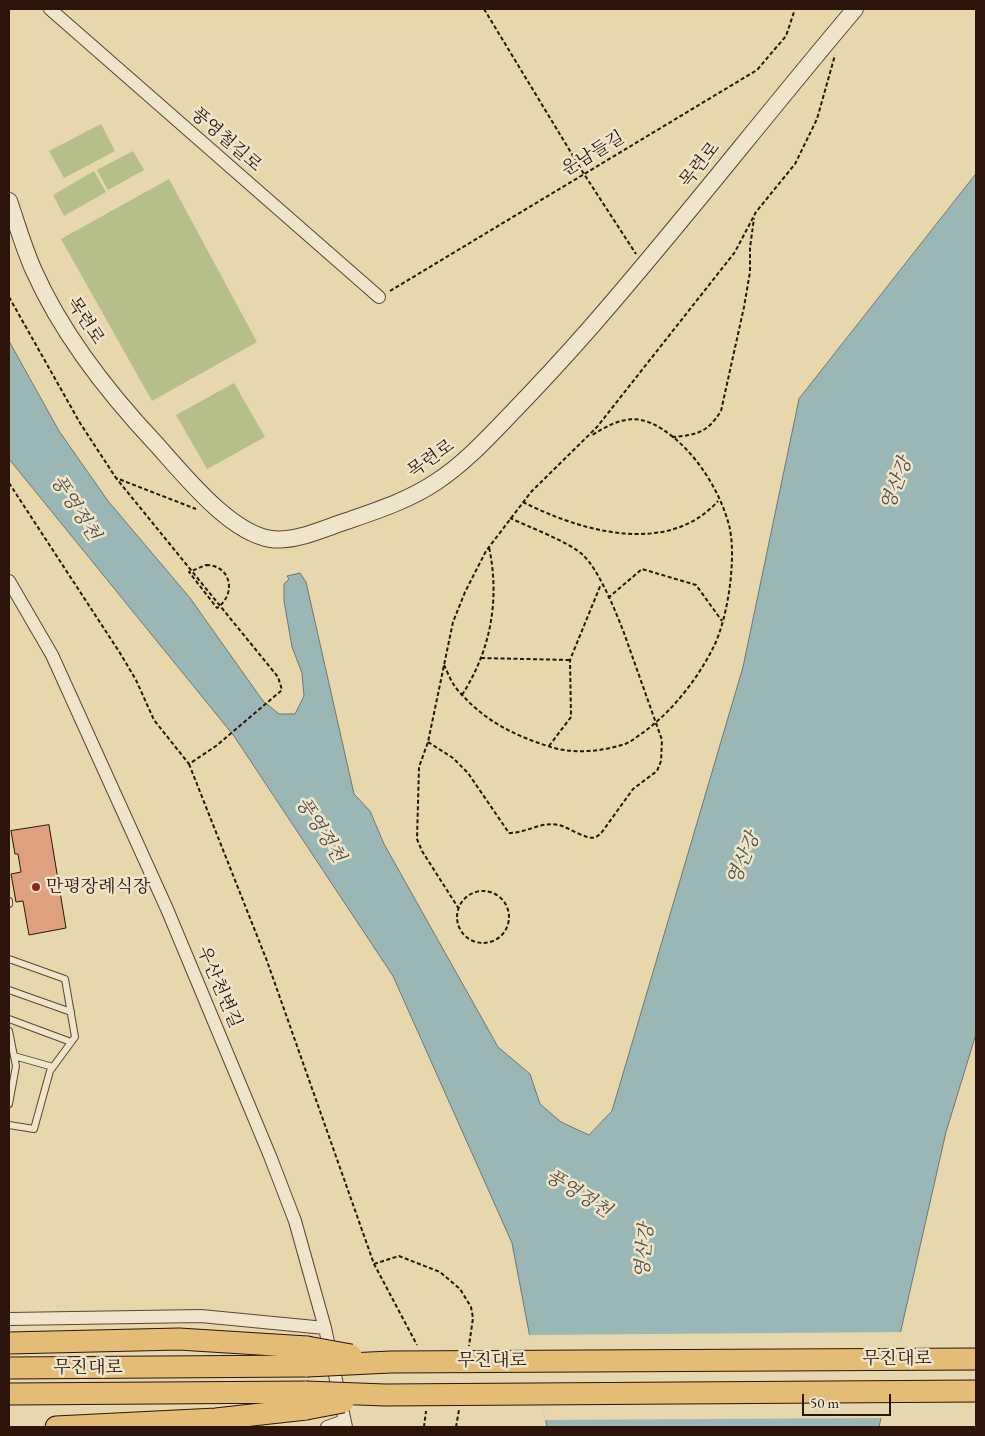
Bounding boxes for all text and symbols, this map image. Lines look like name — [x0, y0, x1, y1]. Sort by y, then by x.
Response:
street label: 풍영철길로 — [186, 103, 266, 177]
street label: 운남들길 — [558, 127, 628, 181]
street label: 목련로 — [675, 138, 725, 192]
street label: 목련로 — [62, 293, 108, 349]
street label: 목련로 — [403, 435, 459, 483]
water label: 영산강 — [876, 454, 918, 514]
water label: 풍영정천 — [45, 471, 105, 545]
water label: 풍영정천 — [290, 793, 350, 867]
water label: 영산강 — [723, 829, 765, 889]
place label: 만평장례식장 — [46, 876, 150, 898]
marker: 만평장례식장 — [30, 881, 42, 893]
street label: 우산천변길 — [192, 943, 246, 1031]
water label: 풍영정천 — [541, 1165, 615, 1223]
water label: 영산강 — [631, 1223, 659, 1279]
street label: 무진대로 — [862, 1348, 932, 1370]
street label: 무진대로 — [457, 1350, 527, 1372]
street label: 무진대로 — [53, 1357, 123, 1379]
scale bar — [805, 1384, 894, 1416]
text: 50 m — [810, 1393, 839, 1412]

